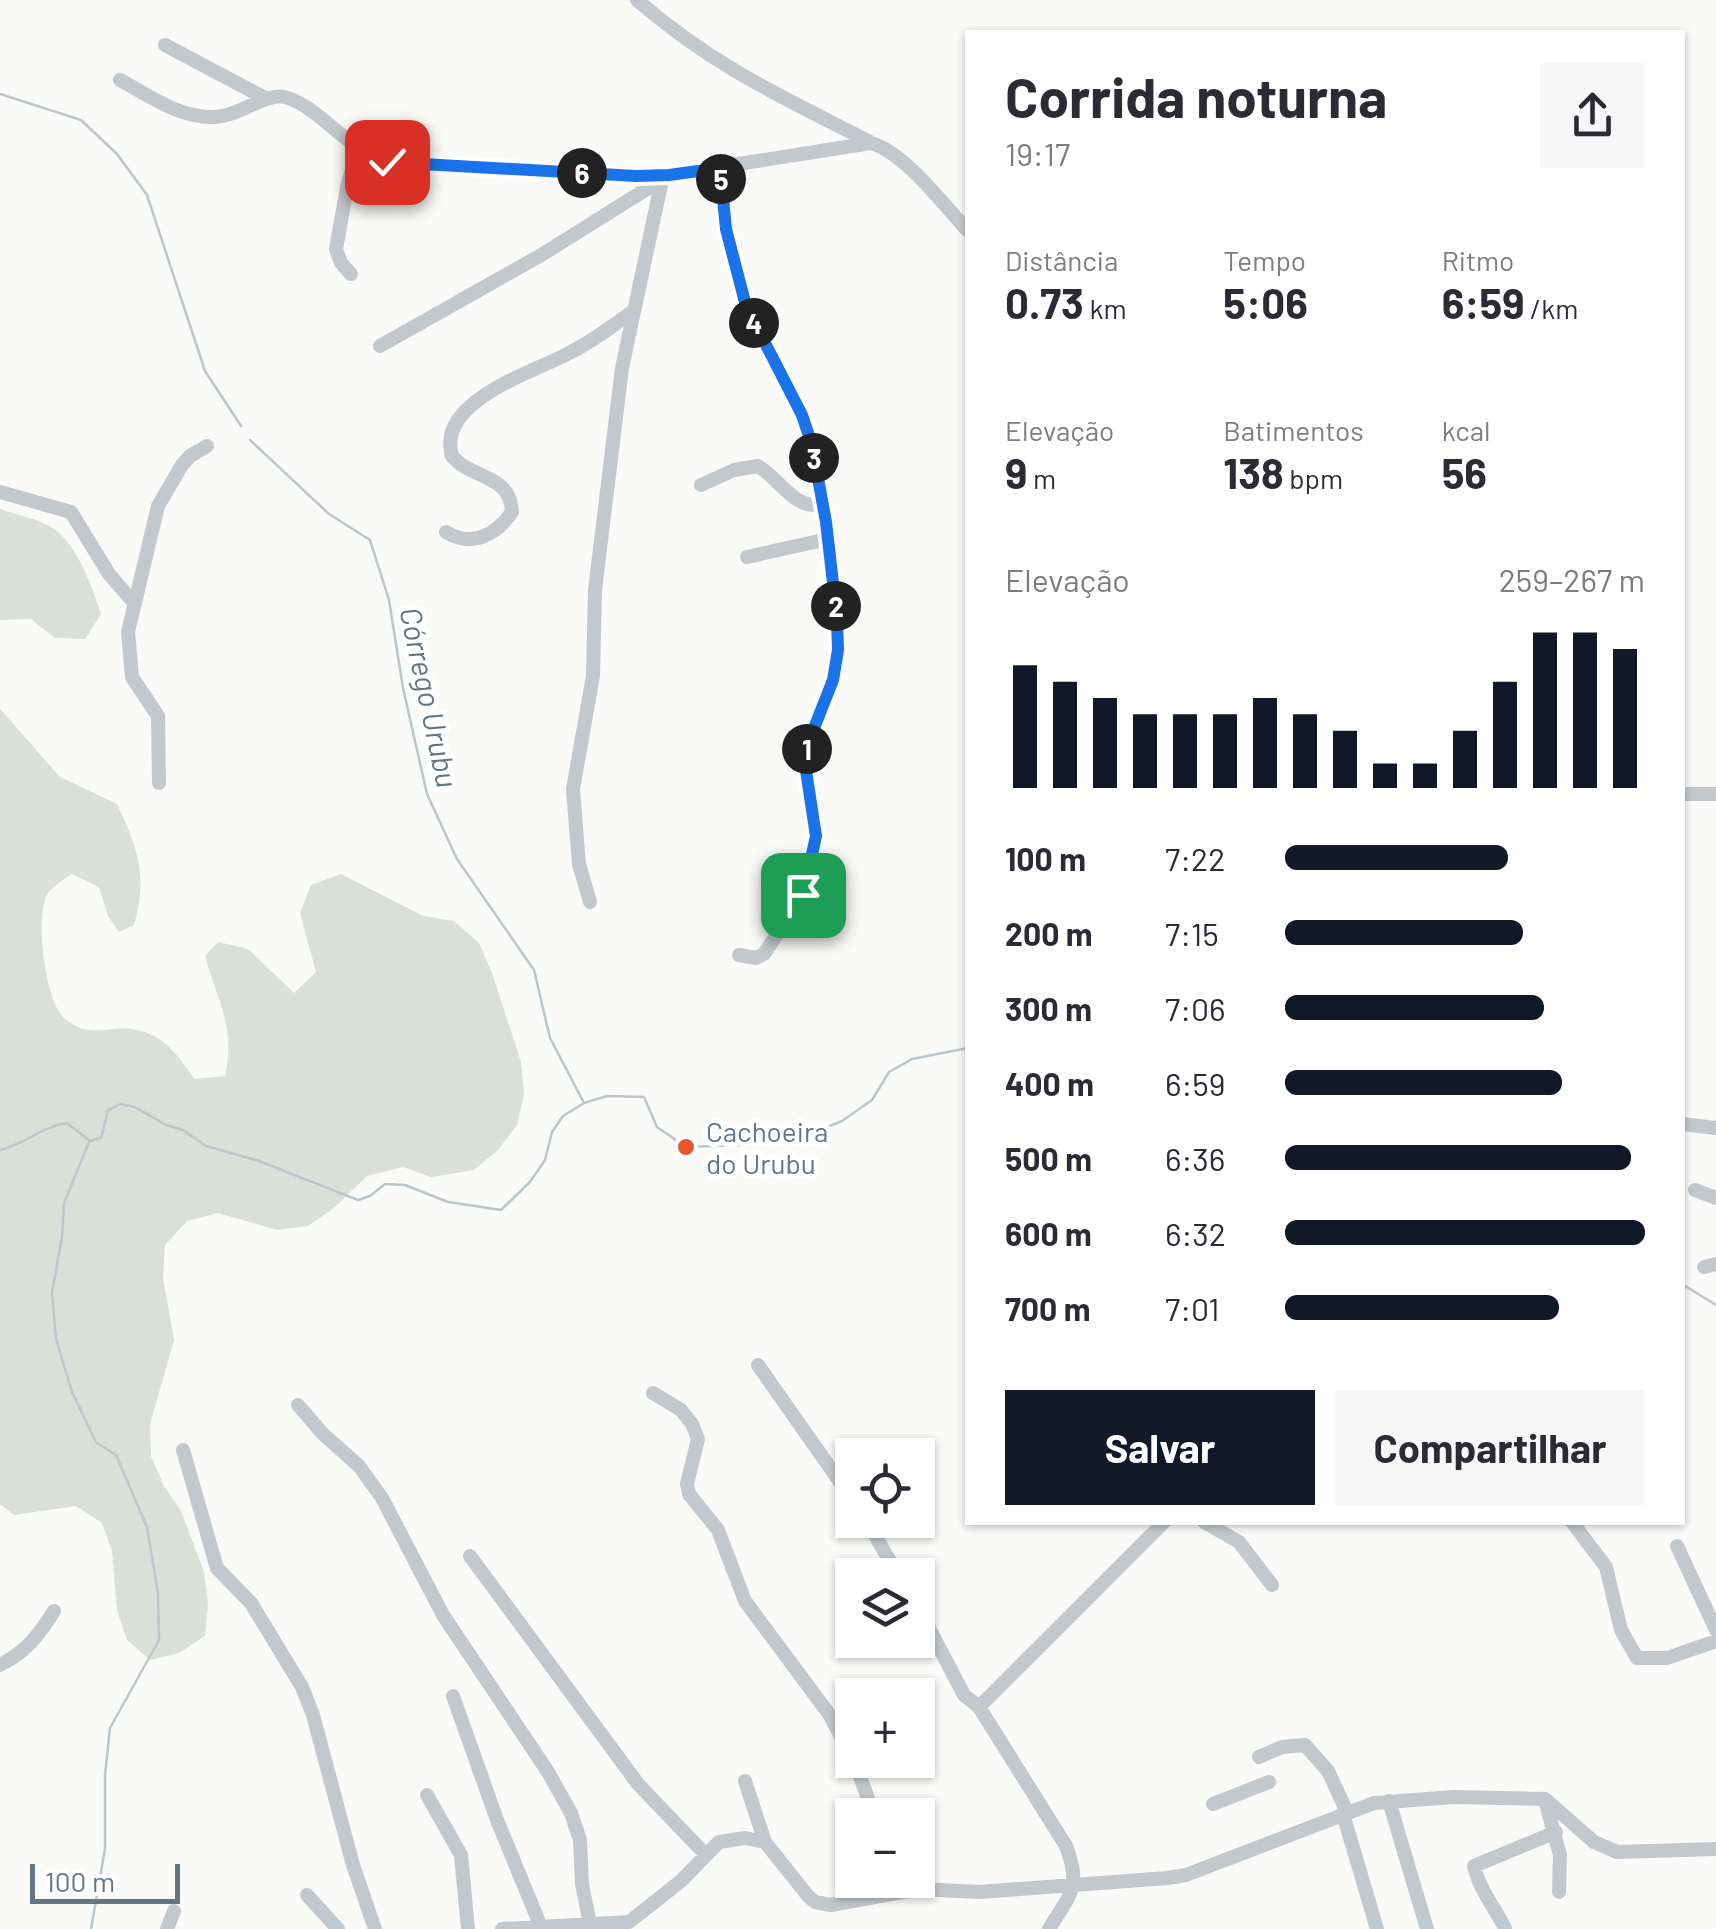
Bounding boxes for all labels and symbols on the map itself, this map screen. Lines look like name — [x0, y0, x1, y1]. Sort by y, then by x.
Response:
pin — [345, 120, 430, 205]
pin: 6 — [557, 148, 607, 198]
pin: 5 — [696, 154, 746, 204]
pin: 4 — [729, 298, 779, 348]
pin: 3 — [789, 433, 839, 483]
pin: 2 — [811, 581, 861, 631]
water label: Córrego Urubu — [393, 603, 467, 791]
pin: 1 — [782, 724, 832, 774]
pin — [761, 853, 846, 938]
place label: Cachoeira do Urubu — [706, 1114, 828, 1180]
marker: Cachoeira do Urubu — [675, 1136, 697, 1158]
scale bar — [30, 1859, 180, 1904]

